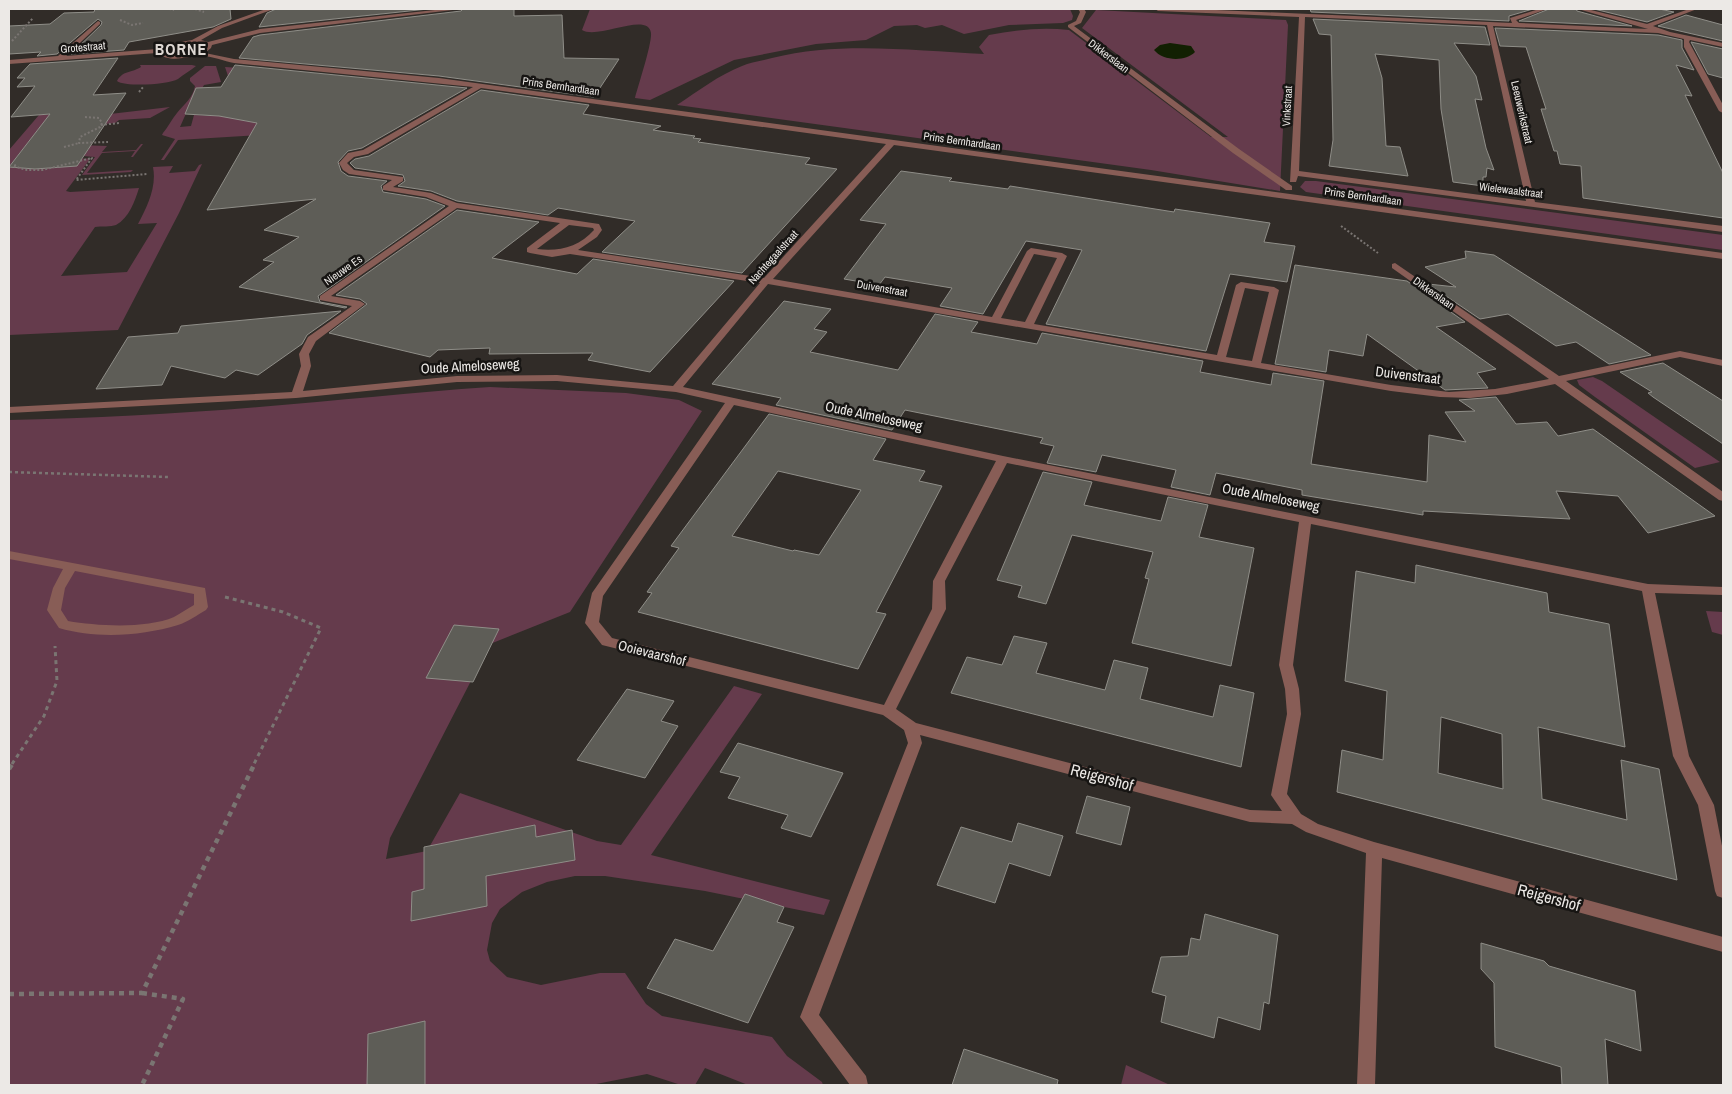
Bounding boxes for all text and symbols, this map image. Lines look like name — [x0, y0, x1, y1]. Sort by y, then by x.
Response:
street label: Dikkerslaan — [1086, 36, 1132, 76]
street label: Grotestraat — [60, 38, 107, 56]
district label: BORNE — [155, 38, 207, 60]
street label: Prins Bernhardlaan — [522, 74, 600, 98]
street label: Leeuwerikstraat — [1508, 79, 1536, 145]
street label: Vinkstraat — [1279, 85, 1295, 127]
street label: Prins Bernhardlaan — [923, 129, 1001, 153]
street label: Wielewaalstraat — [1478, 179, 1544, 201]
street label: Prins Bernhardlaan — [1324, 184, 1402, 208]
street label: Nachtegaalstraat — [745, 227, 801, 287]
street label: Nieuwe Es — [321, 251, 365, 288]
street label: Dikkerslaan — [1410, 274, 1458, 312]
street label: Duivenstraat — [856, 277, 909, 299]
street label: Oude Almeloseweg — [420, 354, 520, 378]
street label: Duivenstraat — [1375, 362, 1441, 388]
street label: Oude Almeloseweg — [824, 397, 925, 435]
street label: Oude Almeloseweg — [1221, 479, 1322, 515]
street label: Ooievaarshof — [616, 636, 688, 670]
street label: Reigershof — [1068, 758, 1136, 796]
street label: Reigershof — [1515, 878, 1583, 916]

